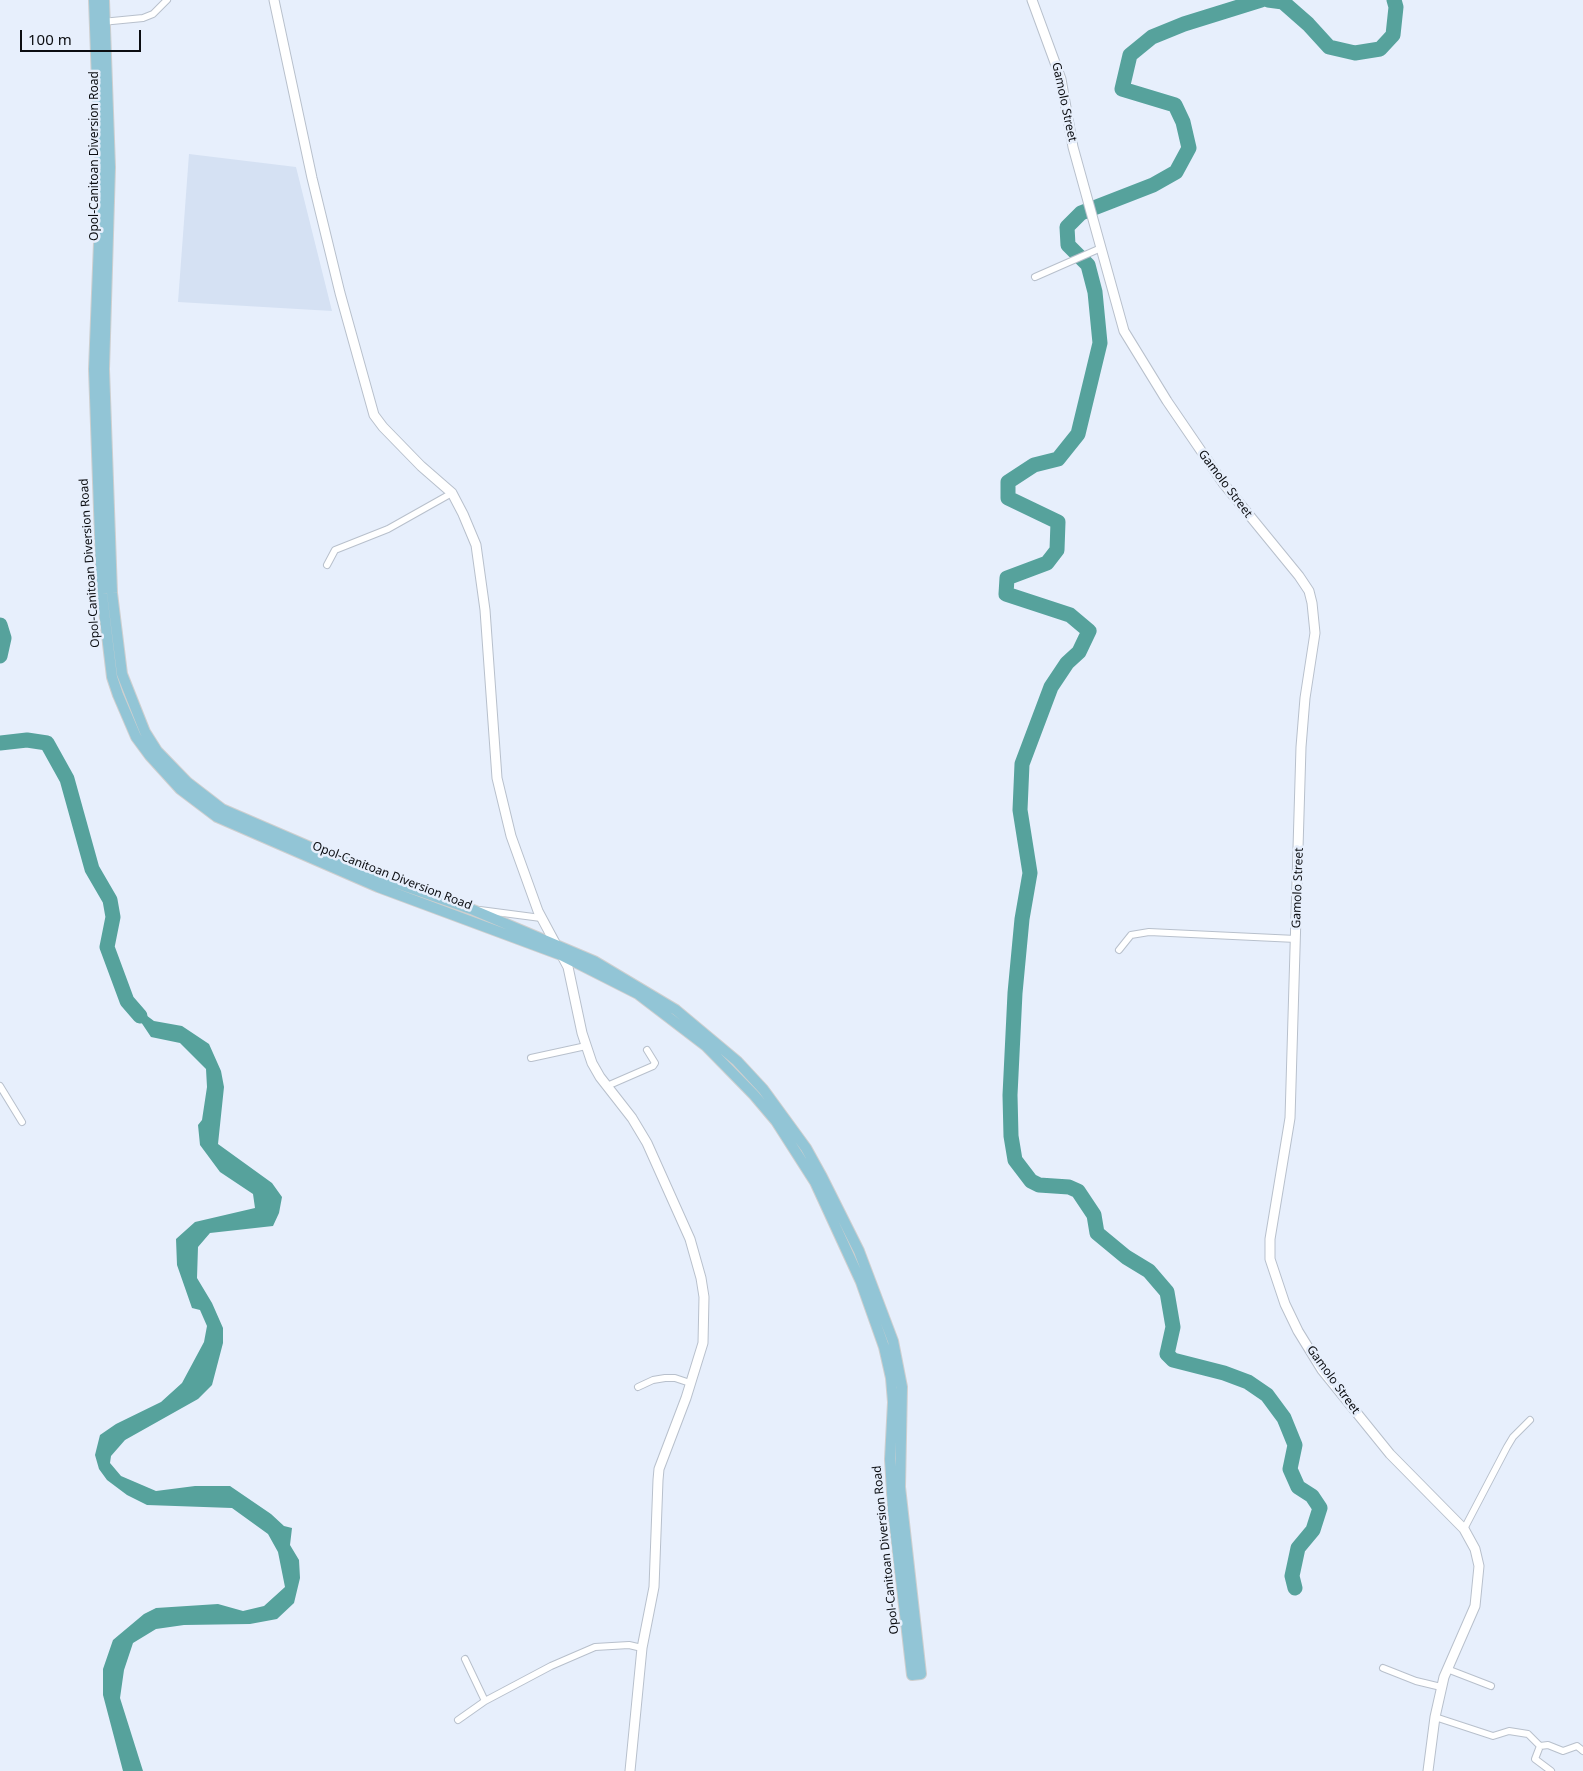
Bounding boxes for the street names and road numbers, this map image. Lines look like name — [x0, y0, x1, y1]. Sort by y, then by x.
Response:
street label: Gamolo Street — [1049, 61, 1079, 143]
street label: Opol-Canitoan Diversion Road — [88, 71, 102, 241]
street label: Gamolo Street — [1195, 447, 1255, 521]
street label: Opol-Canitoan Diversion Road — [77, 478, 103, 648]
street label: Opol-Canitoan Diversion Road — [310, 839, 474, 913]
street label: Gamolo Street — [1289, 847, 1307, 929]
street label: Gamolo Street — [1303, 1343, 1363, 1417]
street label: Opol-Canitoan Diversion Road — [870, 1465, 902, 1635]

